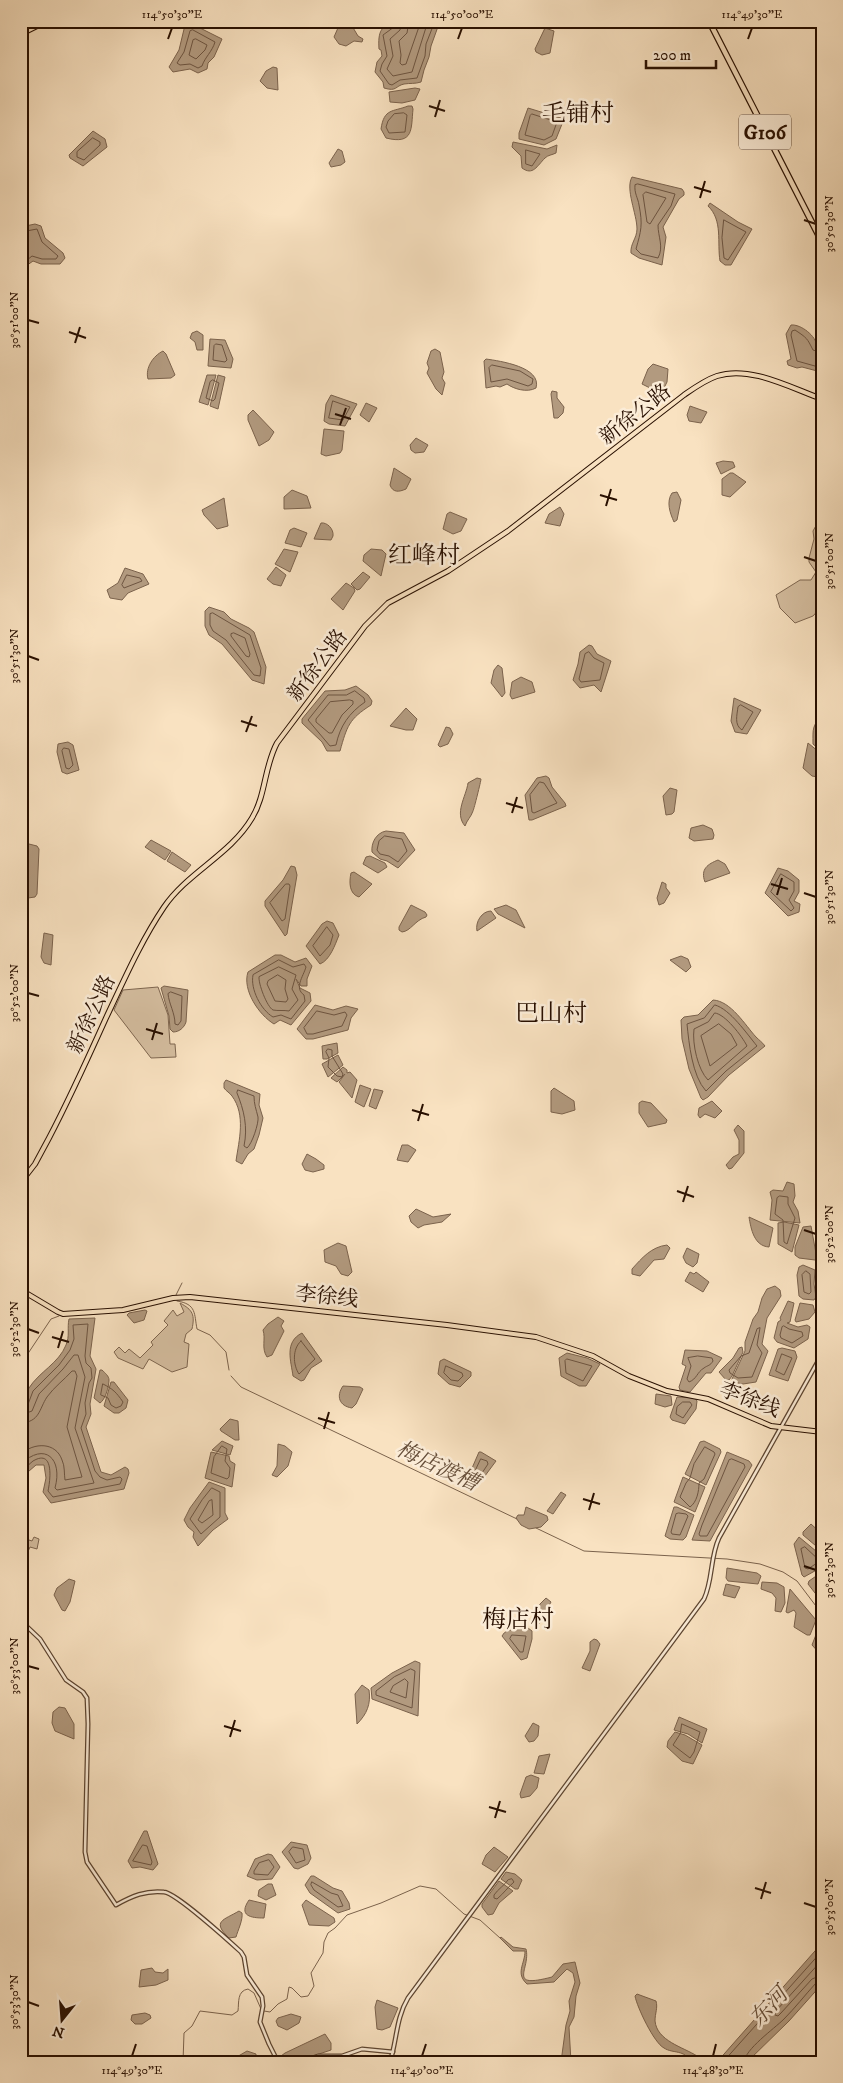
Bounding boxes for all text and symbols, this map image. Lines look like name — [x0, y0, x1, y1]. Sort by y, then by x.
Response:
text: 114°50'30"E — [142, 7, 203, 22]
text: 114°50'00"E — [431, 7, 494, 22]
text: 114°49'30"E — [722, 7, 783, 22]
scale bar — [646, 38, 716, 70]
text: 200 m — [653, 46, 691, 65]
district label: 毛铺村 — [542, 99, 614, 129]
road number: G106 — [739, 114, 791, 150]
text: 30°50'30"N — [822, 195, 837, 253]
text: 30°51'00"N — [7, 291, 22, 348]
street label: 新徐公路 — [595, 379, 677, 451]
text: 30°51'00"N — [822, 532, 837, 589]
district label: 红峰村 — [388, 541, 460, 571]
street label: 新徐公路 — [282, 624, 353, 707]
text: 30°51'30"N — [7, 628, 22, 683]
text: 30°51'30"N — [822, 869, 837, 924]
text: 30°52'00"N — [7, 964, 22, 1022]
street label: 新徐公路 — [62, 971, 121, 1058]
district label: 巴山村 — [515, 999, 587, 1029]
text: 30°52'00"N — [822, 1205, 837, 1263]
street label: 李徐线 — [294, 1281, 360, 1313]
text: 30°52'30"N — [7, 1301, 22, 1357]
street label: 李徐线 — [716, 1377, 784, 1423]
water label: 梅店渡槽 — [392, 1436, 487, 1499]
text: 30°52'30"N — [822, 1542, 837, 1598]
district label: 梅店村 — [482, 1605, 554, 1635]
text: 30°53'00"N — [7, 1637, 22, 1695]
text: 30°53'00"N — [822, 1878, 837, 1936]
text: 30°53'30"N — [7, 1974, 22, 2030]
water label: 东河 — [744, 1979, 797, 2032]
north arrow — [38, 1996, 88, 2046]
text: N — [50, 2021, 67, 2042]
text: 114°49'30"E — [102, 2063, 163, 2078]
text: 114°49'00"E — [391, 2063, 454, 2078]
text: 114°48'30"E — [683, 2063, 744, 2078]

